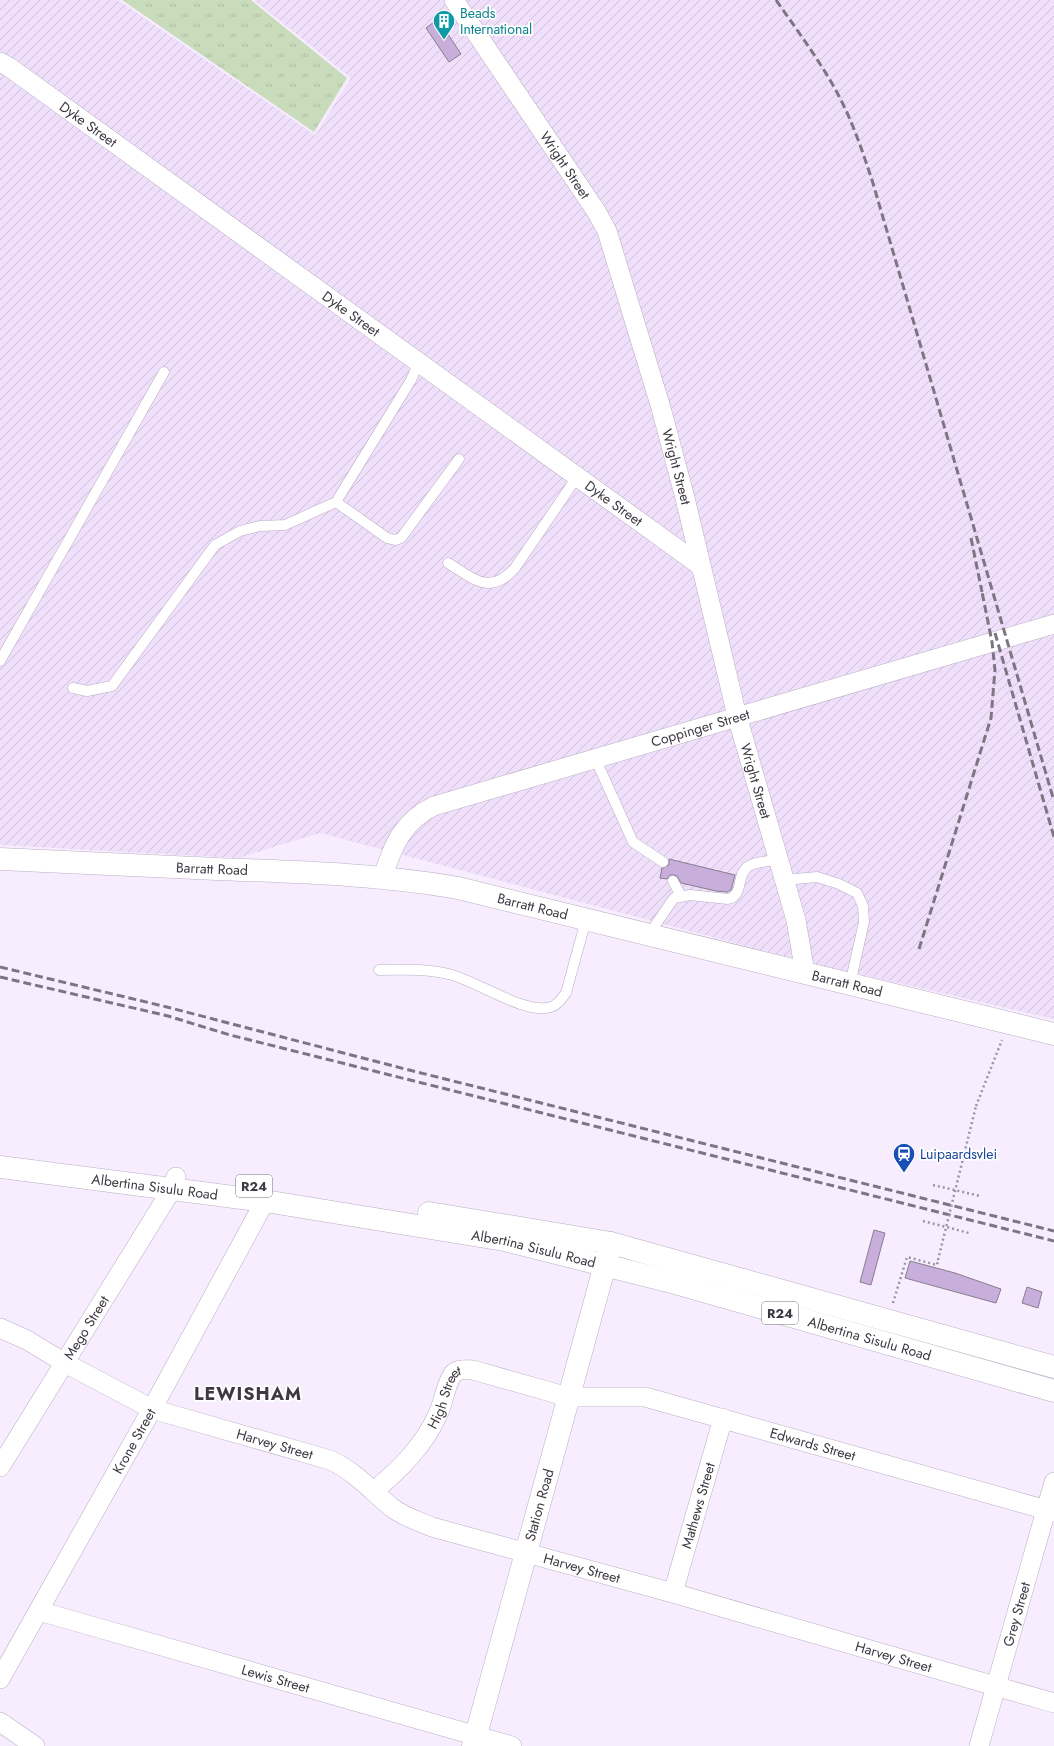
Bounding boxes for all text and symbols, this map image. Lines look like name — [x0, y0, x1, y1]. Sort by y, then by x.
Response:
place label: Beads International — [460, 3, 532, 39]
building icon: Beads International — [431, 8, 457, 41]
street label: Dyke Street — [55, 97, 122, 152]
street label: Wright Street — [535, 127, 595, 203]
street label: Dyke Street — [318, 286, 384, 342]
street label: Wright Street — [657, 427, 696, 507]
street label: Dyke Street — [581, 476, 647, 531]
street label: Coppinger Street — [649, 704, 753, 752]
street label: Wright Street — [735, 741, 776, 822]
street label: Barratt Road — [175, 857, 248, 880]
street label: Barratt Road — [495, 888, 570, 925]
street label: Barratt Road — [810, 965, 885, 1002]
station icon: Luipaardsvlei — [891, 1141, 917, 1174]
place label: Luipaardsvlei — [920, 1144, 997, 1164]
street label: Albertina Sisulu Road — [90, 1169, 219, 1205]
road number: R24 — [236, 1175, 272, 1197]
street label: Albertina Sisulu Road — [470, 1225, 598, 1273]
street label: Mego Street — [59, 1291, 114, 1363]
road number: R24 — [762, 1302, 798, 1324]
street label: Albertina Sisulu Road — [806, 1311, 933, 1365]
street label: High Street — [422, 1360, 464, 1432]
district label: LEWISHAM — [194, 1381, 302, 1407]
street label: Krone Street — [107, 1404, 161, 1478]
street label: Edwards Street — [768, 1423, 858, 1466]
street label: Harvey Street — [234, 1424, 316, 1465]
street label: Mathews Street — [676, 1460, 720, 1551]
street label: Station Road — [520, 1466, 559, 1543]
street label: Harvey Street — [541, 1548, 623, 1588]
street label: Grey Street — [998, 1579, 1035, 1649]
street label: Harvey Street — [853, 1636, 935, 1677]
street label: Lewis Street — [239, 1659, 312, 1698]

